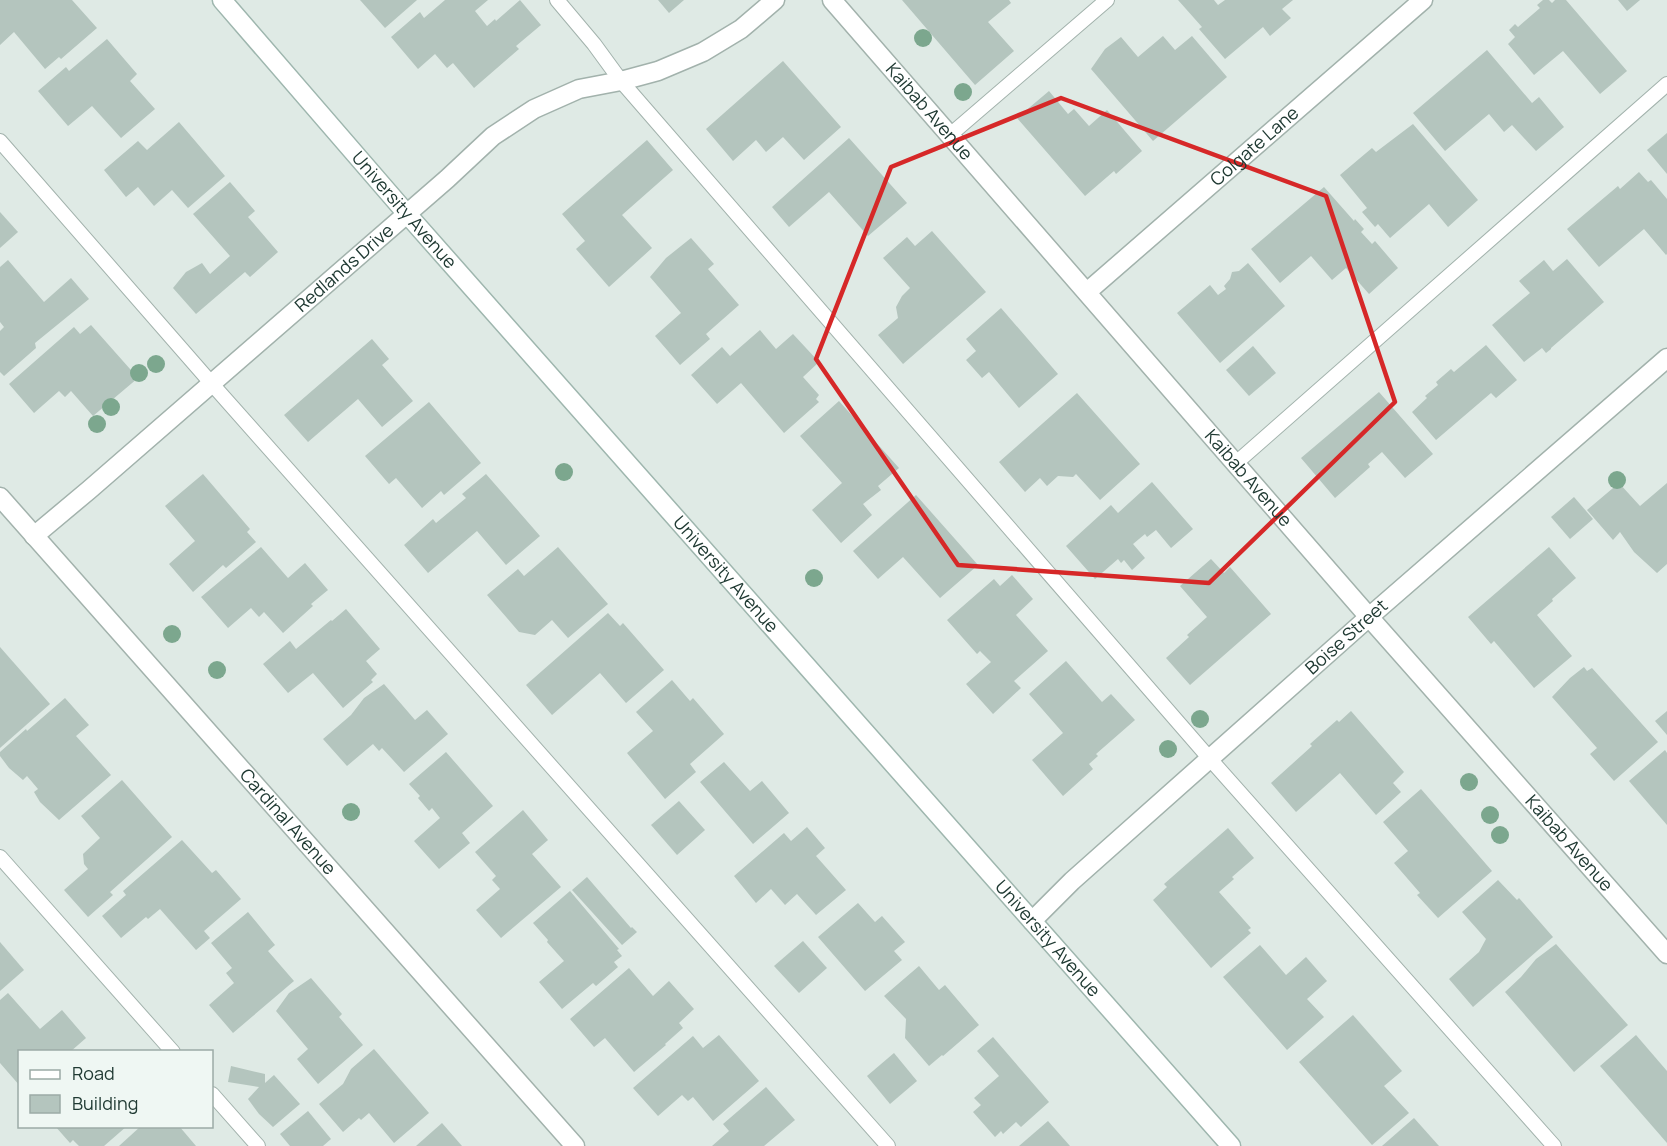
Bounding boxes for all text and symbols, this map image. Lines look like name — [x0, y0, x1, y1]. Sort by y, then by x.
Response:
street label: Kaibab Avenue — [881, 57, 979, 165]
street label: Colgate Lane — [1205, 101, 1303, 191]
street label: University Avenue — [347, 146, 463, 273]
street label: Redlands Drive — [289, 218, 398, 317]
street label: Kaibab Avenue — [1200, 424, 1298, 531]
street label: University Avenue — [668, 510, 785, 637]
street label: Boise Street — [1300, 593, 1392, 679]
street label: Cardinal Avenue — [235, 763, 342, 879]
street label: Kaibab Avenue — [1521, 789, 1619, 896]
street label: University Avenue — [990, 874, 1106, 1001]
legend — [18, 1050, 213, 1128]
text: Road — [72, 1061, 115, 1085]
text: Building — [72, 1091, 138, 1115]

